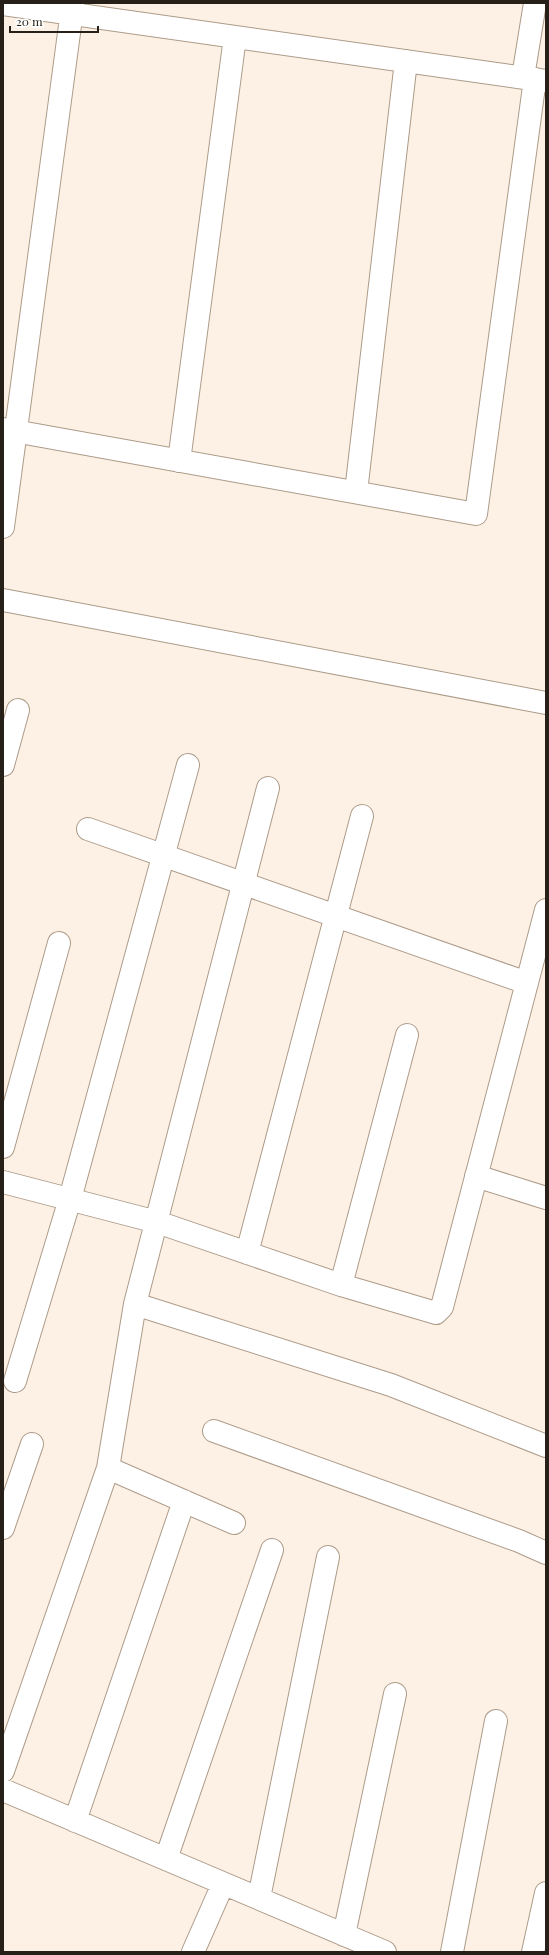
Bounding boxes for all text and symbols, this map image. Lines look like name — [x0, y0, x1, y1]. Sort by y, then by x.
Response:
scale bar — [10, 8, 98, 34]
text: 20 m — [16, 13, 43, 29]

